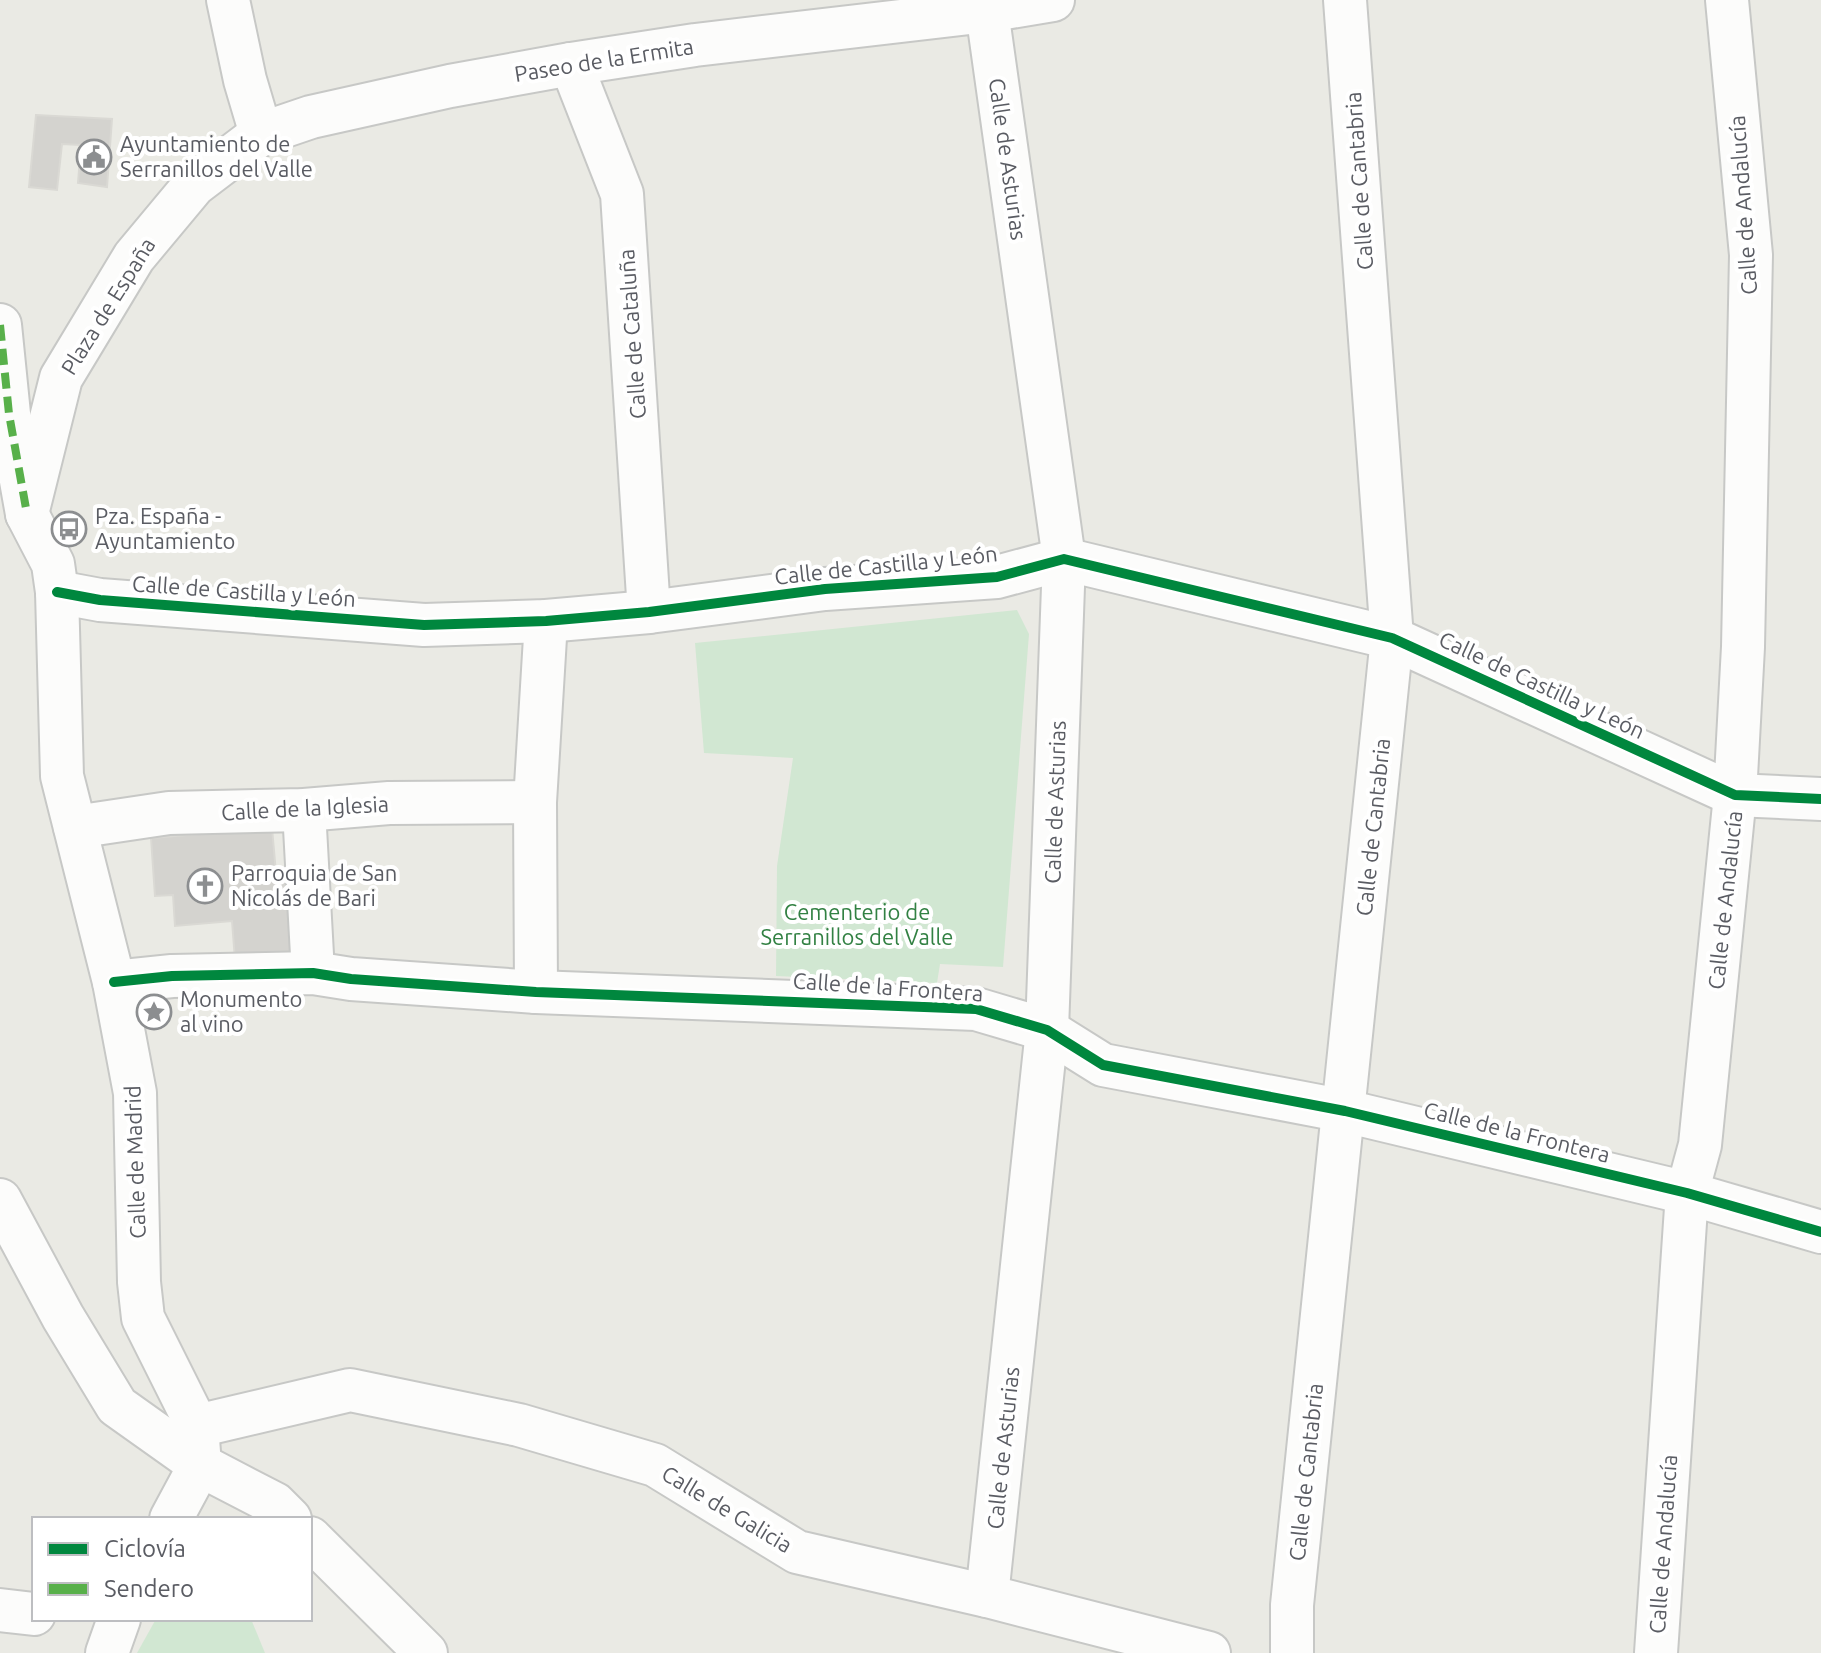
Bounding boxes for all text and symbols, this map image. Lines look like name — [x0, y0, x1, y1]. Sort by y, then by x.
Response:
street label: Paseo de la Ermita — [513, 33, 695, 86]
street label: Calle de Asturias — [985, 76, 1032, 242]
street label: Calle de Cantabria — [1340, 91, 1377, 271]
street label: Calle de Andalucía — [1724, 114, 1761, 296]
place label: Ayuntamiento de Serranillos del Valle — [120, 131, 313, 181]
public building icon: Ayuntamiento de Serranillos del Valle — [75, 138, 113, 176]
street label: Plaza de España — [55, 233, 160, 379]
street label: Calle de Cataluña — [613, 248, 650, 420]
place label: Pza. España - Ayuntamiento — [95, 503, 235, 553]
bus stop icon: Pza. España - Ayuntamiento — [50, 510, 88, 548]
street label: Calle de Castilla y León — [773, 540, 999, 589]
street label: Calle de Castilla y León — [131, 570, 357, 611]
street label: Calle de Castilla y León — [1435, 626, 1649, 743]
street label: Calle de Asturias — [1039, 720, 1070, 884]
street label: Calle de Cantabria — [1351, 737, 1394, 917]
street label: Calle de la Iglesia — [220, 791, 390, 824]
street label: Calle de Andalucía — [1703, 809, 1746, 991]
place label: Parroquia de San Nicolás de Bari — [231, 860, 397, 910]
church icon: Parroquia de San Nicolás de Bari — [186, 867, 224, 905]
park label: Cementerio de Serranillos del Valle — [761, 899, 953, 949]
street label: Calle de la Frontera — [792, 967, 984, 1006]
place label: Monumento al vino — [180, 986, 302, 1036]
place icon: Monumento al vino — [135, 993, 173, 1031]
street label: Calle de Madrid — [119, 1085, 150, 1239]
street label: Calle de la Frontera — [1421, 1096, 1613, 1167]
street label: Calle de Asturias — [982, 1365, 1023, 1531]
street label: Calle de Cantabria — [1284, 1382, 1327, 1562]
street label: Calle de Andalucía — [1644, 1453, 1681, 1635]
street label: Calle de Galicia — [658, 1460, 797, 1557]
legend — [32, 1517, 312, 1621]
text: Ciclovía — [104, 1535, 186, 1562]
text: Sendero — [104, 1575, 194, 1602]

